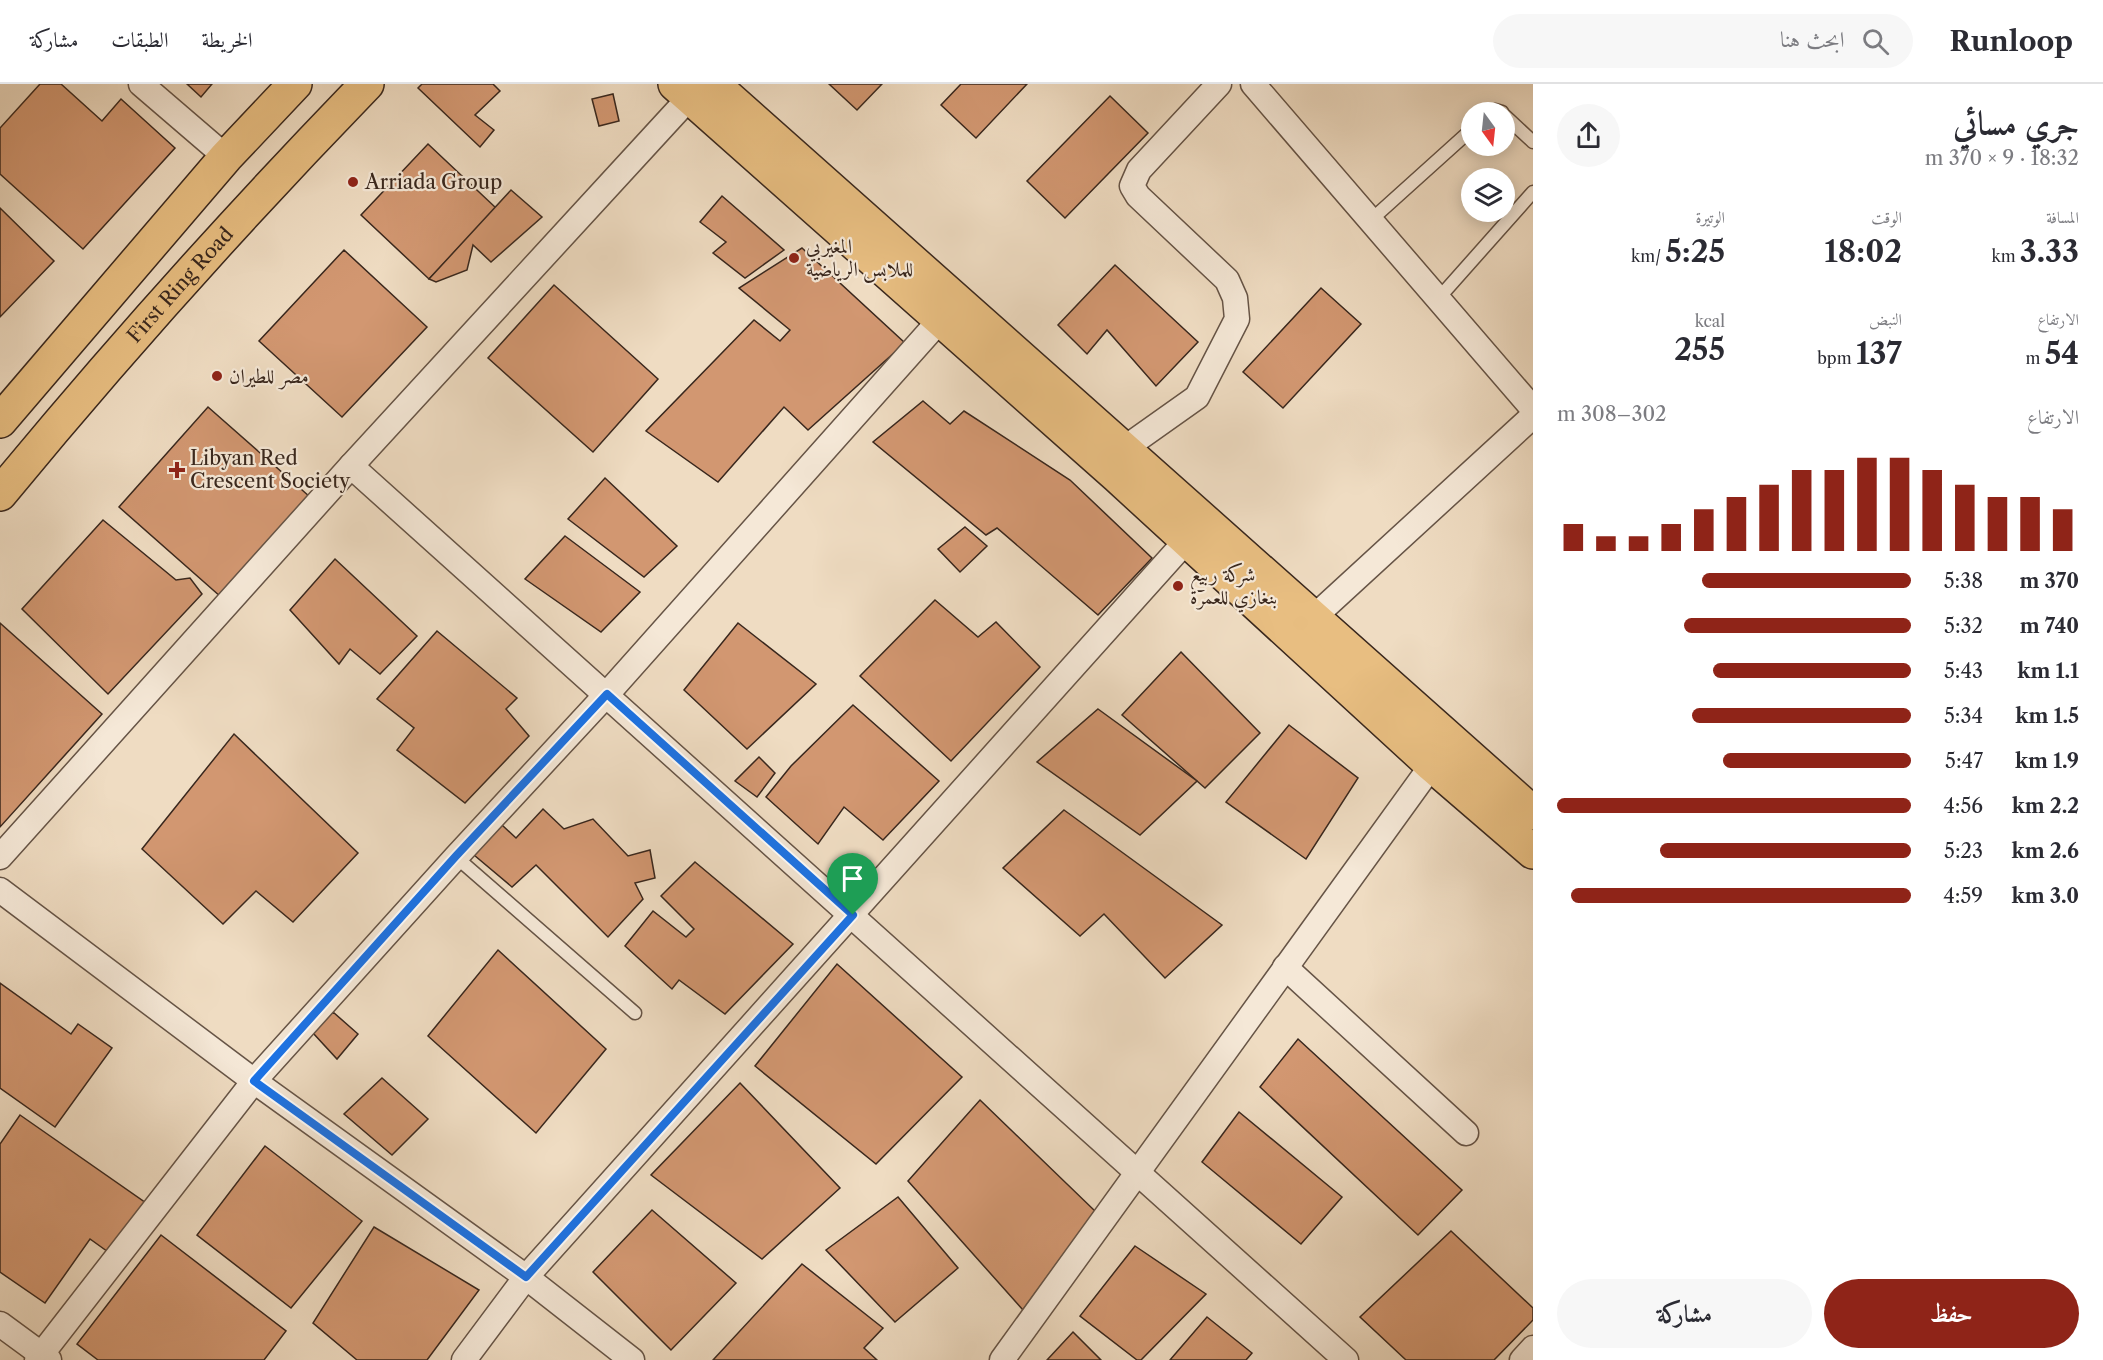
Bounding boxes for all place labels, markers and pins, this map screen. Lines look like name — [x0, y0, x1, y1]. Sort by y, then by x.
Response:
place label: Arriada Group — [364, 170, 502, 194]
marker: Arriada Group — [346, 175, 360, 189]
place label: المغيربي للملابس الرياضية — [806, 234, 913, 283]
marker: المغيربي للملابس الرياضية — [787, 251, 801, 265]
place label: مصر للطيران — [229, 364, 309, 390]
marker: مصر للطيران — [210, 369, 224, 383]
place label: Libyan Red Crescent Society — [190, 446, 351, 493]
marker: Libyan Red Crescent Society — [168, 461, 186, 479]
place label: شركة ربيع بنغازي للعمرة — [1190, 562, 1277, 613]
marker: شركة ربيع بنغازي للعمرة — [1171, 579, 1185, 593]
pin — [827, 853, 878, 915]

